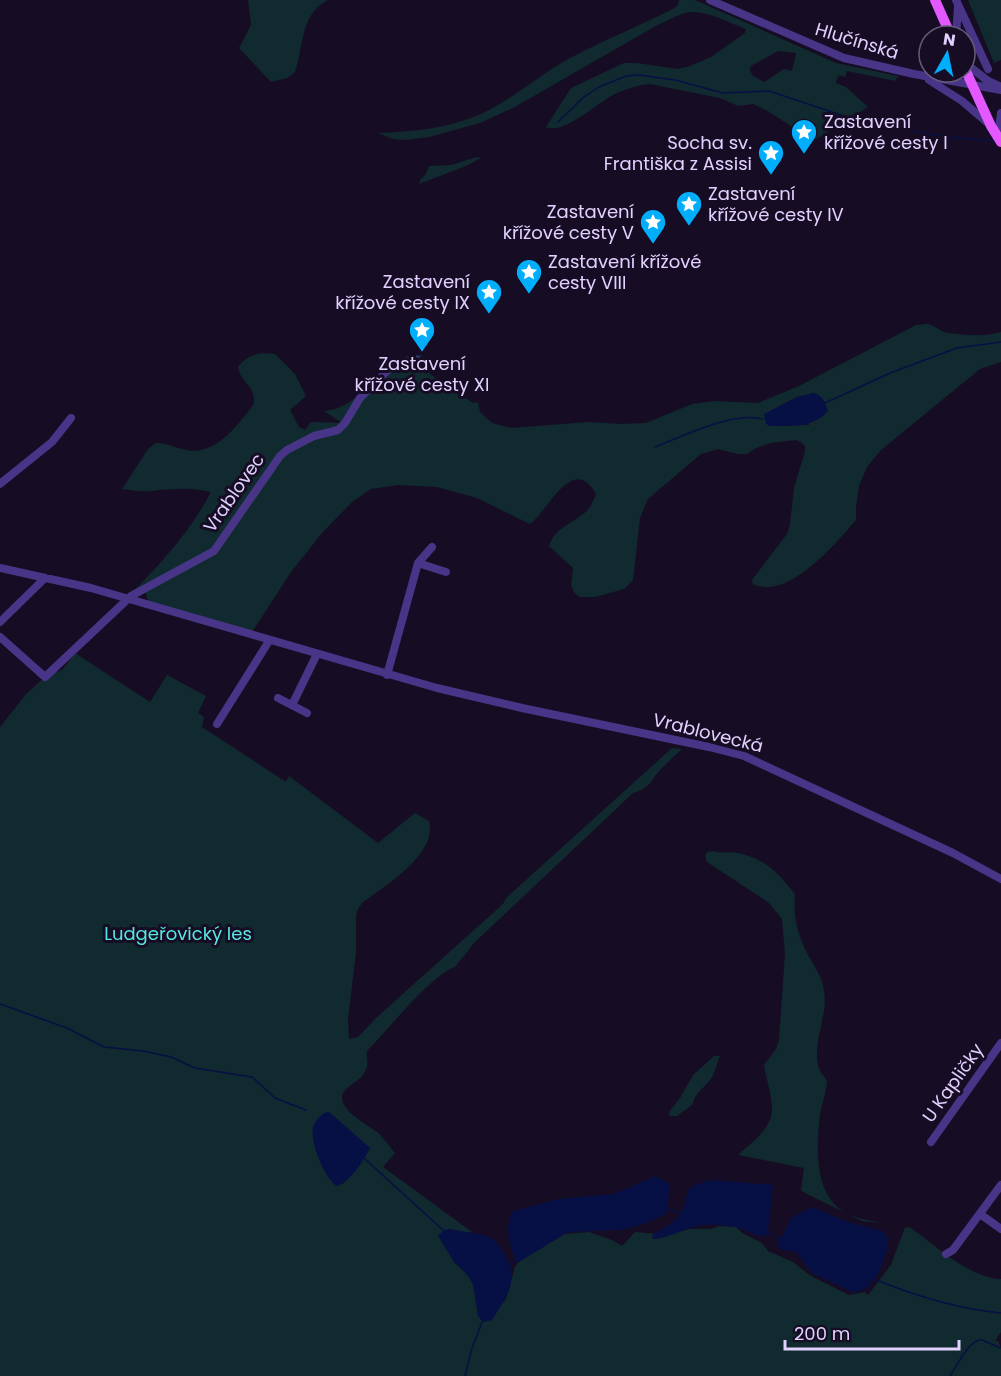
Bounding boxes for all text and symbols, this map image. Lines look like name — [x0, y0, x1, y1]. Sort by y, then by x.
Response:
street label: Hlučínská — [812, 16, 902, 65]
north arrow — [917, 24, 977, 84]
text: N — [942, 27, 957, 52]
place label: Zastavení křížové cesty I — [824, 109, 948, 155]
place icon: Zastavení křížové cesty I — [789, 117, 819, 155]
place label: Socha sv. Františka z Assisi — [604, 130, 752, 176]
place icon: Socha sv. Františka z Assisi — [756, 138, 786, 176]
place label: Zastavení křížové cesty IV — [708, 181, 844, 227]
place icon: Zastavení křížové cesty IV — [674, 189, 704, 227]
place label: Zastavení křížové cesty V — [503, 199, 634, 245]
place icon: Zastavení křížové cesty V — [638, 207, 668, 245]
place label: Zastavení křížové cesty VIII — [548, 249, 701, 295]
place icon: Zastavení křížové cesty VIII — [514, 257, 544, 295]
place label: Zastavení křížové cesty IX — [335, 269, 470, 315]
place icon: Zastavení křížové cesty IX — [474, 277, 504, 315]
place icon: Zastavení křížové cesty XI — [407, 315, 437, 353]
place label: Zastavení křížové cesty XI — [355, 351, 489, 397]
street label: Vrablovec — [197, 448, 270, 537]
street label: Vrablovecká — [650, 707, 766, 758]
park label: Ludgeřovický les — [104, 921, 252, 946]
street label: U Kapličky — [916, 1038, 989, 1127]
scale bar — [785, 1313, 959, 1351]
text: 200 m — [794, 1321, 850, 1346]

